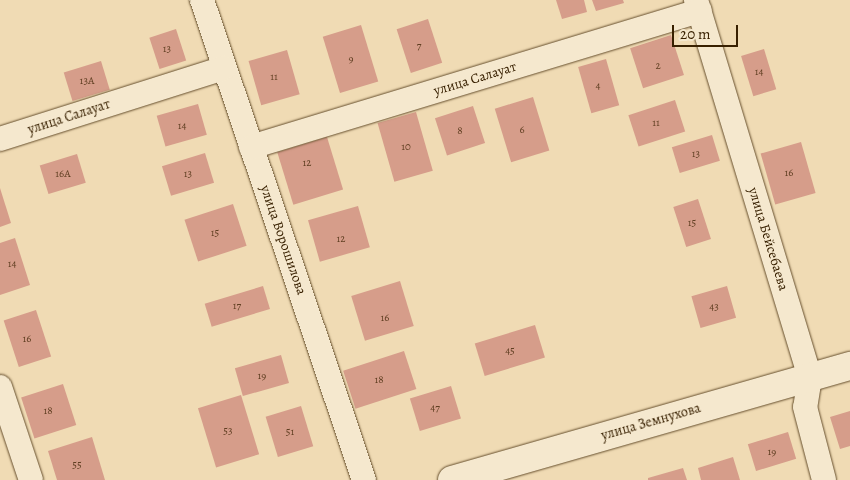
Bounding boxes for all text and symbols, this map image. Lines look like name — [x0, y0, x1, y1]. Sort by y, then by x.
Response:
scale bar — [675, 15, 741, 47]
text: 20 m — [680, 24, 711, 44]
house number: 7 — [417, 39, 421, 53]
house number: 13 — [163, 42, 171, 56]
house number: 9 — [348, 52, 354, 66]
street label: улица Салауат — [432, 58, 518, 100]
house number: 2 — [655, 59, 661, 73]
house number: 14 — [755, 65, 763, 79]
house number: 11 — [270, 70, 278, 84]
house number: 13А — [80, 74, 94, 88]
house number: 4 — [596, 79, 600, 93]
street label: улица Салауат — [26, 96, 112, 138]
house number: 11 — [652, 116, 660, 130]
house number: 14 — [178, 119, 186, 133]
house number: 6 — [519, 123, 525, 137]
house number: 8 — [457, 124, 463, 138]
house number: 10 — [401, 140, 411, 154]
house number: 13 — [692, 147, 700, 161]
house number: 12 — [303, 156, 311, 170]
house number: 16 — [785, 166, 793, 180]
house number: 16А — [55, 167, 71, 181]
house number: 13 — [184, 167, 192, 181]
street label: улица Ворошилова — [256, 183, 310, 297]
street label: улица Бейсебаева — [744, 185, 792, 293]
house number: 15 — [688, 216, 696, 230]
house number: 15 — [211, 226, 219, 240]
house number: 12 — [337, 232, 345, 246]
house number: 14 — [8, 257, 16, 271]
house number: 17 — [233, 299, 241, 313]
house number: 43 — [709, 300, 719, 314]
house number: 16 — [381, 311, 389, 325]
house number: 16 — [23, 332, 31, 346]
house number: 45 — [505, 344, 515, 358]
house number: 19 — [258, 369, 266, 383]
house number: 18 — [374, 373, 384, 387]
street label: улица Земнухова — [599, 400, 703, 444]
house number: 47 — [430, 401, 440, 415]
house number: 18 — [43, 404, 53, 418]
house number: 53 — [223, 424, 233, 438]
house number: 51 — [286, 425, 294, 439]
house number: 19 — [768, 445, 776, 459]
house number: 55 — [72, 458, 82, 472]

